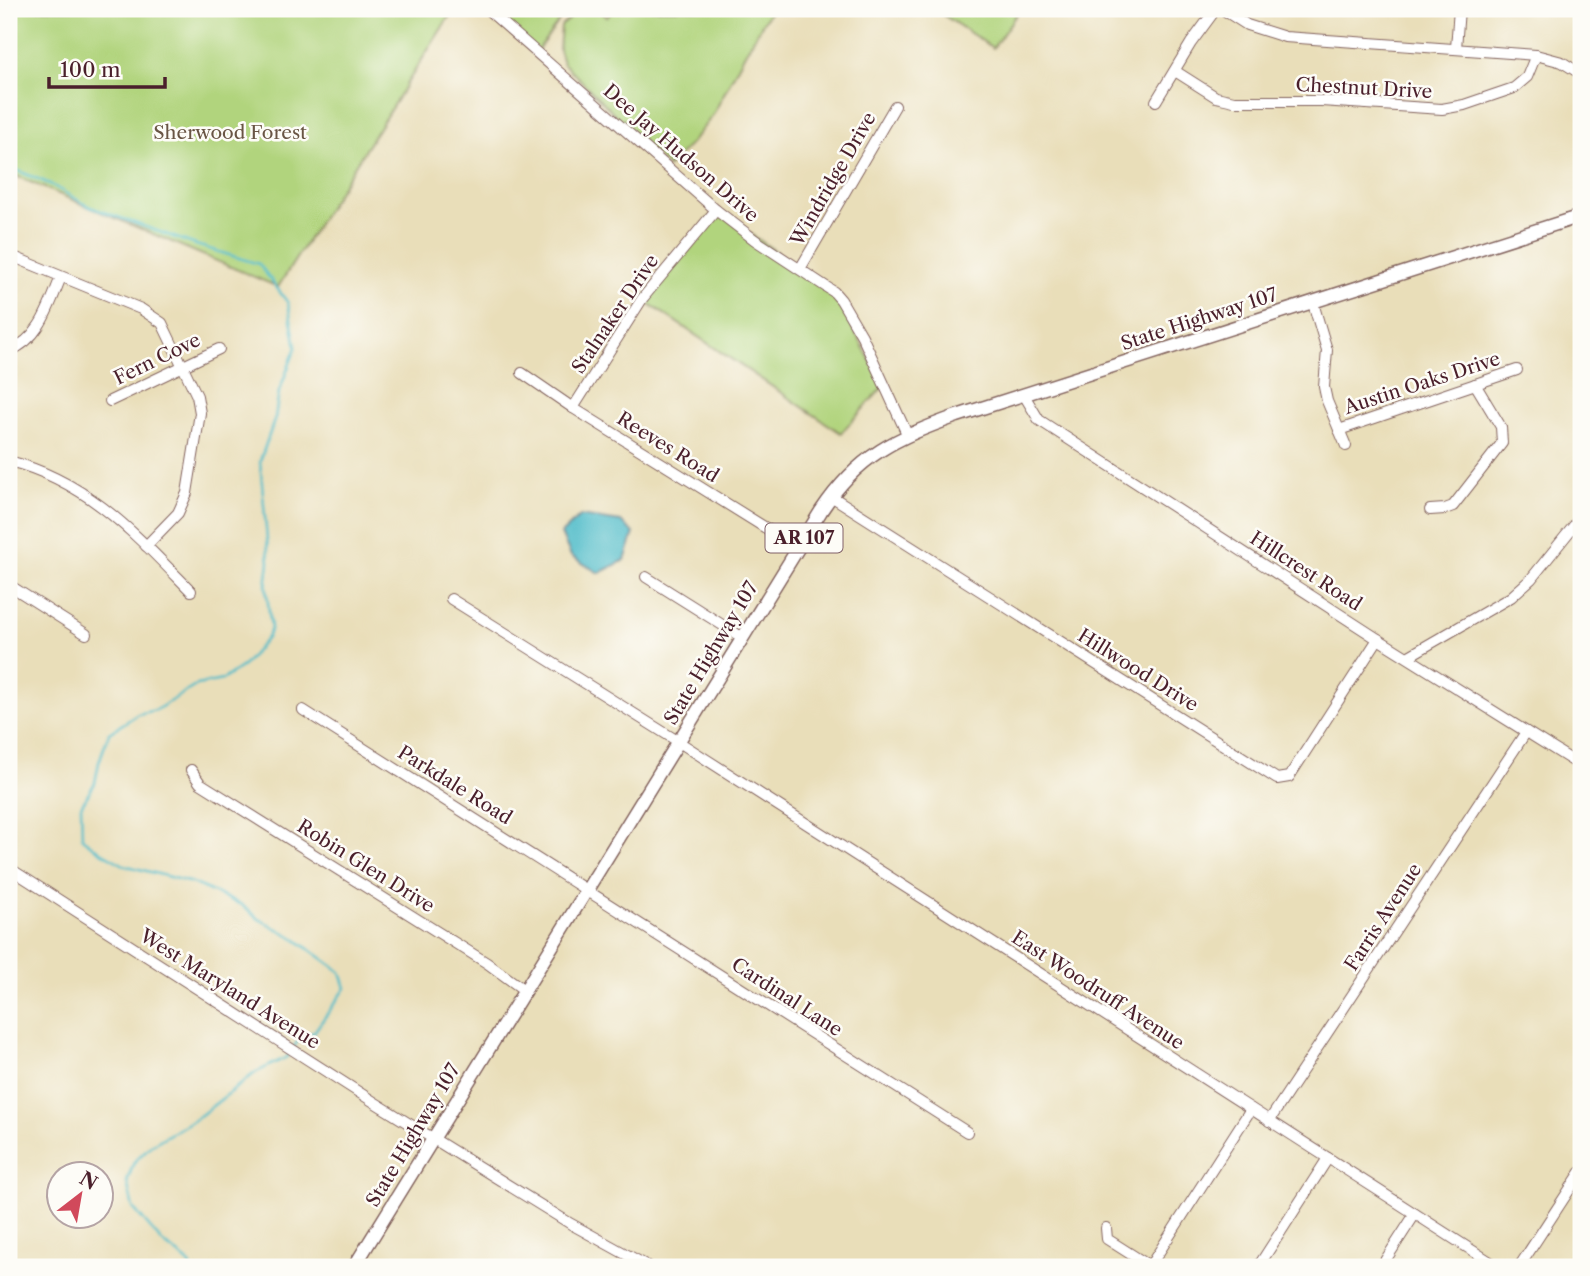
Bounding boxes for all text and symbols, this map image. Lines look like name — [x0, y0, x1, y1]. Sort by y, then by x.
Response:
scale bar — [49, 46, 164, 90]
text: 100 m — [60, 57, 121, 82]
street label: Chestnut Drive — [1295, 73, 1433, 103]
street label: Dee Jay Hudson Drive — [599, 79, 763, 227]
street label: Windridge Drive — [785, 108, 881, 251]
park label: Sherwood Forest — [153, 121, 307, 144]
street label: Stalnaker Drive — [567, 250, 663, 378]
street label: State Highway 107 — [1118, 283, 1281, 355]
street label: Fern Cove — [110, 328, 204, 390]
street label: Austin Oaks Drive — [1340, 347, 1503, 419]
street label: Reeves Road — [613, 407, 723, 488]
road number: AR 107 — [766, 524, 842, 552]
street label: Hillcrest Road — [1246, 526, 1367, 616]
street label: State Highway 107 — [659, 577, 763, 729]
street label: Hillwood Drive — [1074, 624, 1202, 716]
street label: Parkdale Road — [394, 741, 517, 830]
street label: Robin Glen Drive — [293, 815, 439, 917]
street label: Farris Avenue — [1340, 859, 1426, 975]
street label: West Maryland Avenue — [135, 924, 324, 1054]
street label: East Woodruff Avenue — [1007, 926, 1189, 1054]
street label: Cardinal Lane — [727, 953, 847, 1041]
street label: State Highway 107 — [361, 1059, 465, 1211]
north arrow — [46, 1160, 116, 1230]
text: N — [75, 1167, 101, 1195]

